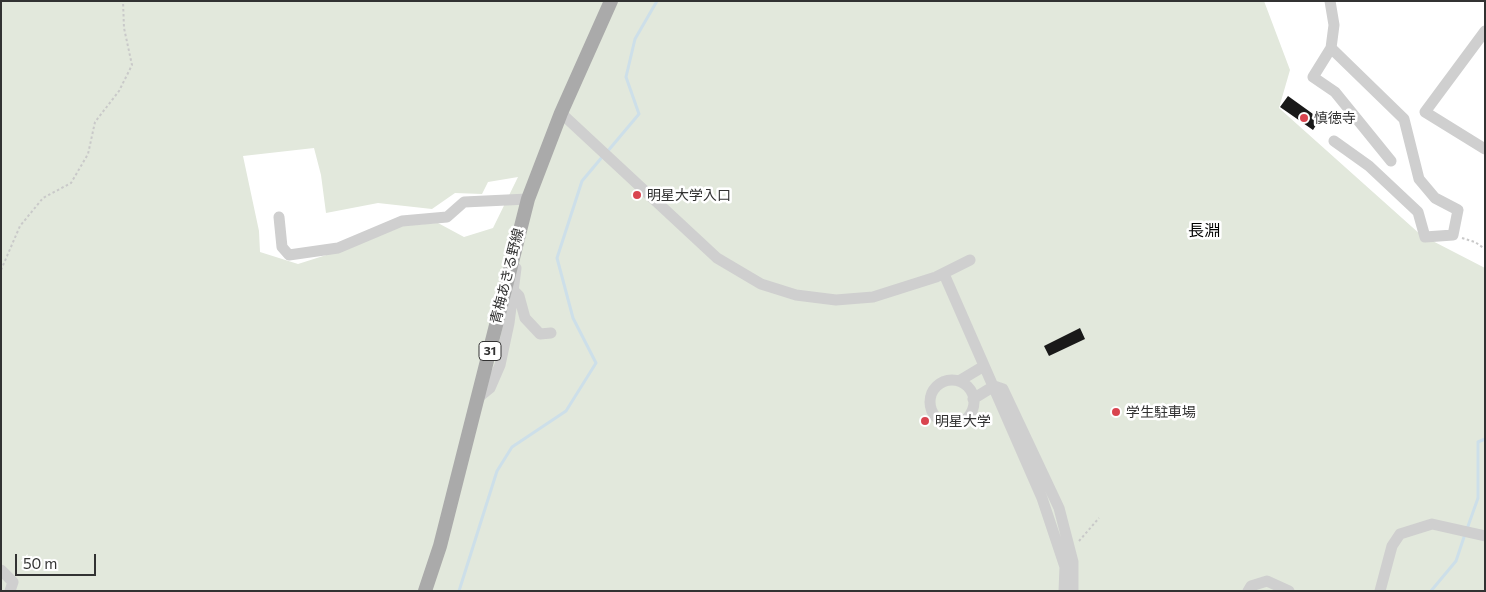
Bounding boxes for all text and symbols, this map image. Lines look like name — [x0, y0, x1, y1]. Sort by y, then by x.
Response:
place label: 慎徳寺 — [1314, 110, 1356, 126]
marker: 慎徳寺 — [1298, 112, 1310, 124]
place label: 明星大学入口 — [647, 187, 731, 203]
marker: 明星大学入口 — [631, 189, 643, 201]
district label: 長淵 — [1188, 221, 1220, 241]
street label: 青梅あきる野線 — [487, 226, 527, 326]
road number: 31 — [479, 342, 501, 361]
place label: 学生駐車場 — [1126, 404, 1196, 420]
marker: 学生駐車場 — [1110, 406, 1122, 418]
place label: 明星大学 — [935, 413, 991, 429]
marker: 明星大学 — [919, 415, 931, 427]
scale bar — [18, 544, 99, 576]
text: 50 m — [23, 554, 57, 572]

